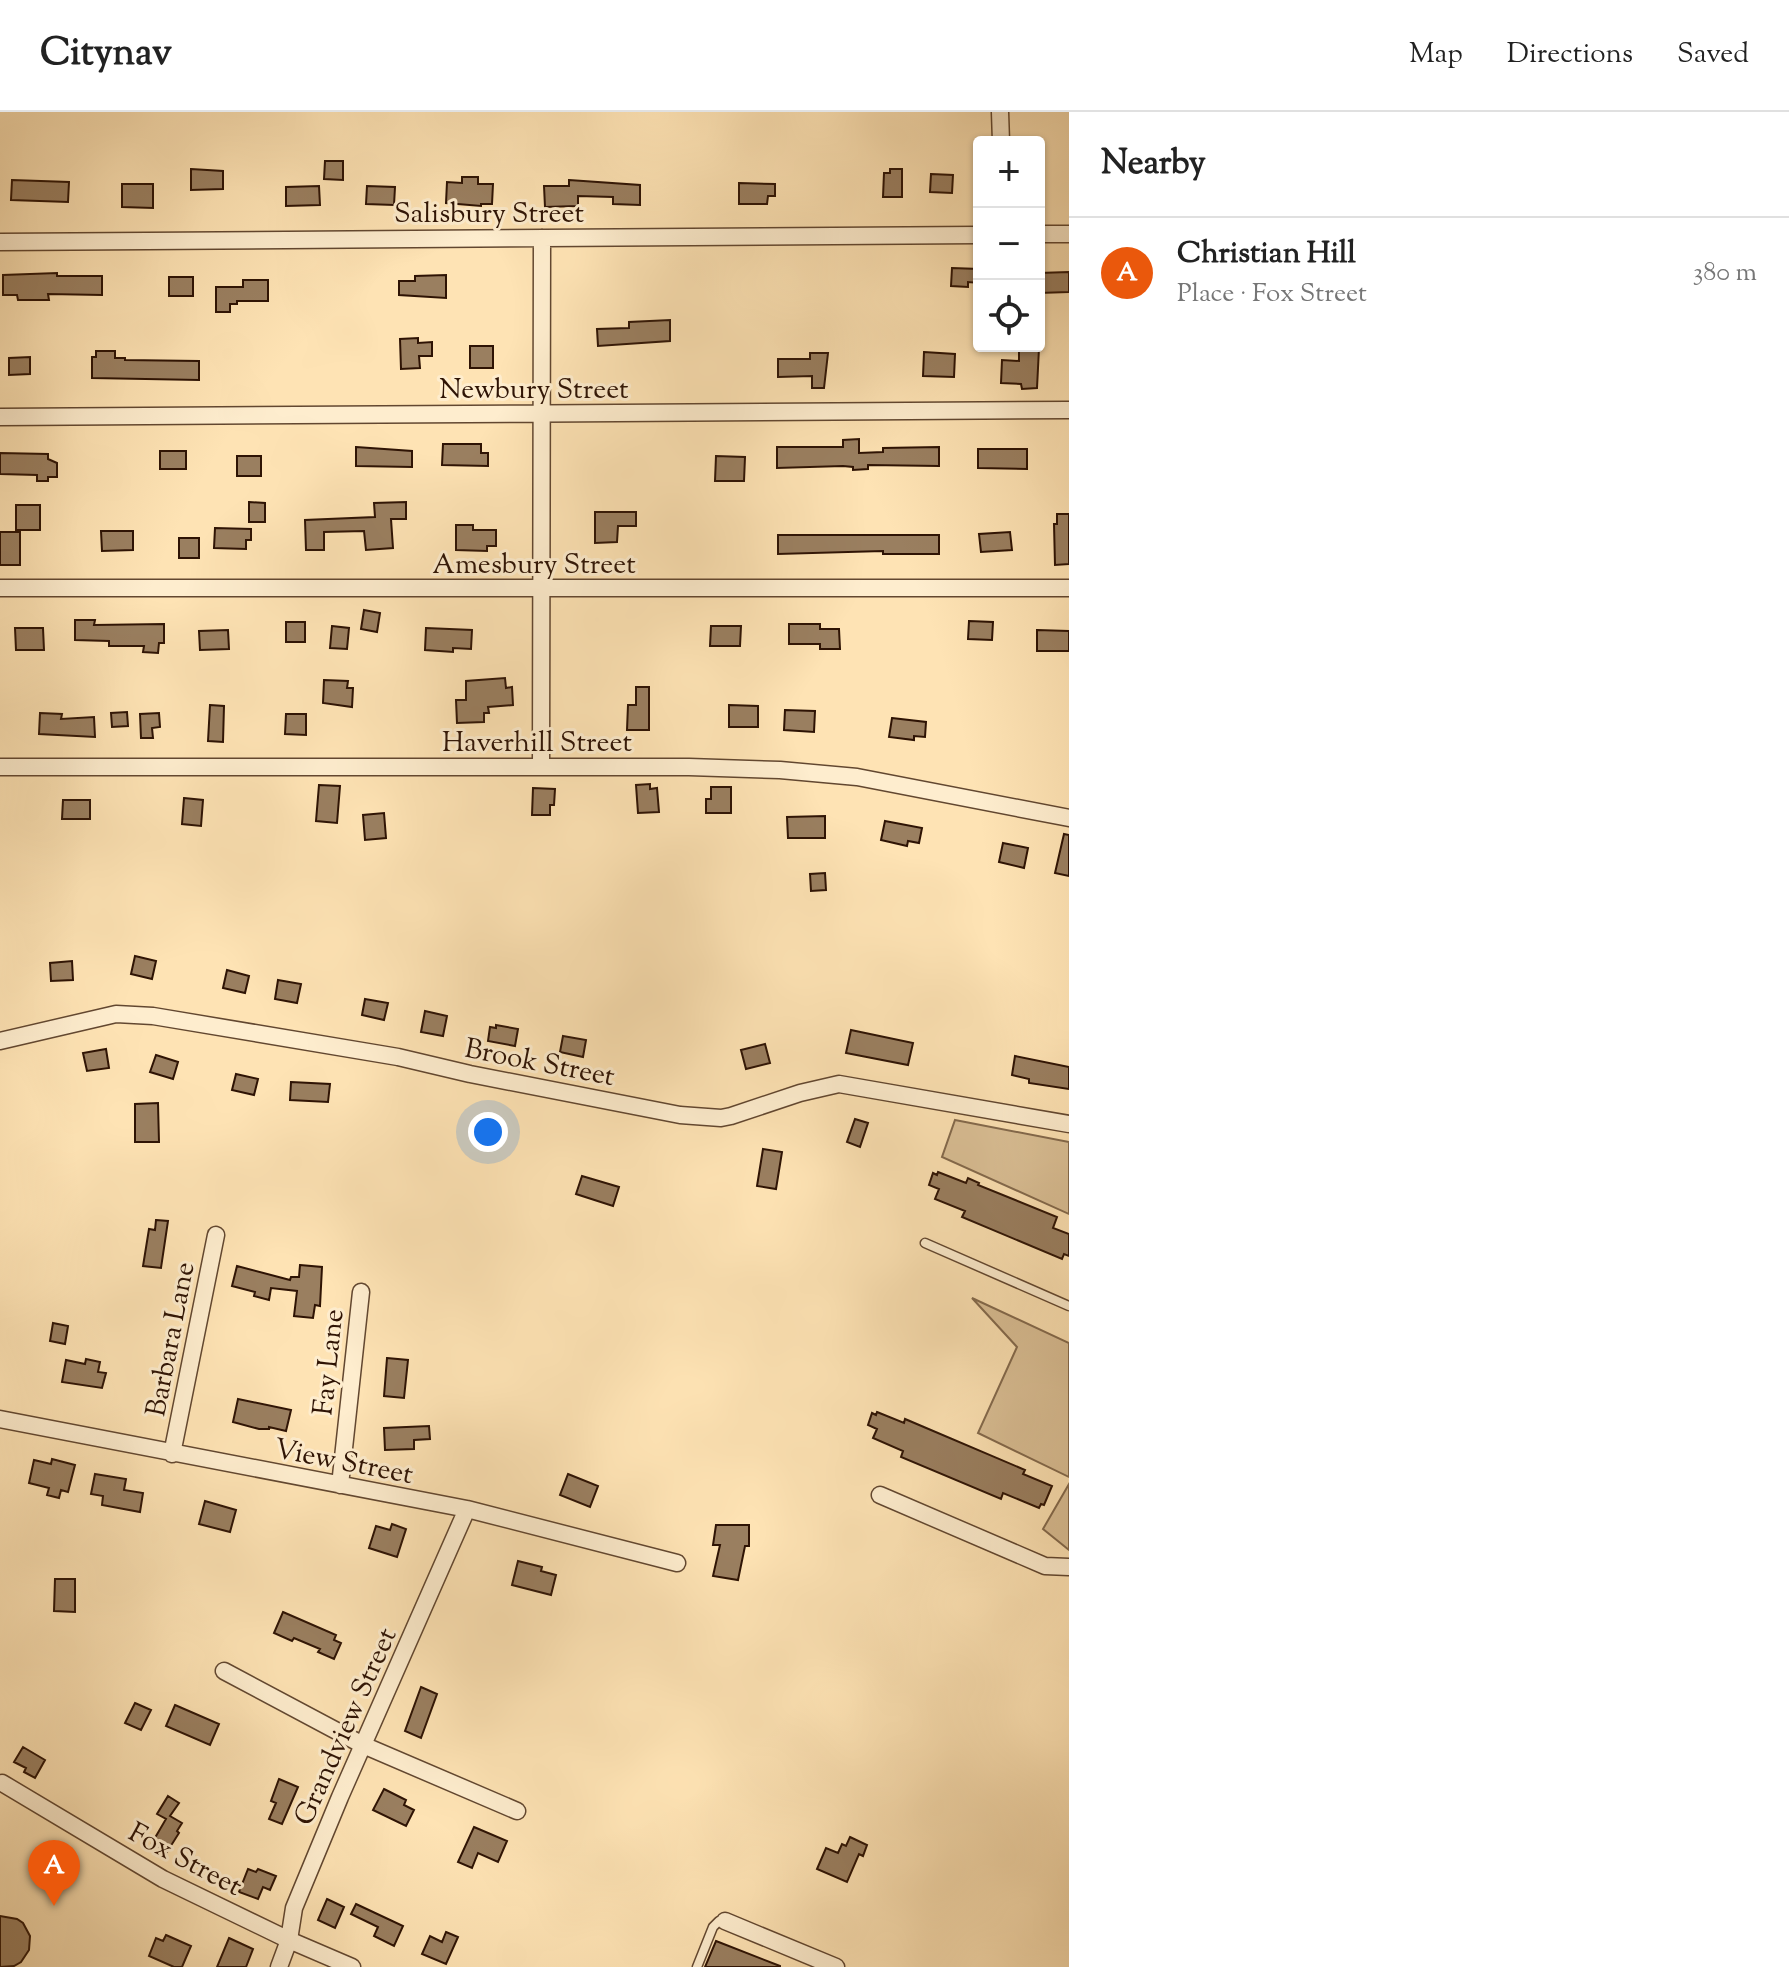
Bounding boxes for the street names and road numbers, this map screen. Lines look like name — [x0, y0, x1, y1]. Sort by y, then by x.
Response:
street label: Salisbury Street — [394, 195, 585, 235]
street label: Newbury Street — [439, 371, 629, 411]
street label: Amesbury Street — [432, 546, 636, 586]
street label: Haverhill Street — [442, 724, 633, 764]
street label: Brook Street — [461, 1030, 618, 1098]
street label: Barbara Lane — [137, 1259, 207, 1420]
street label: Fay Lane — [305, 1307, 355, 1417]
street label: View Street — [271, 1430, 417, 1496]
street label: Grandview Street — [285, 1622, 408, 1832]
street label: Fox Street — [121, 1814, 249, 1908]

